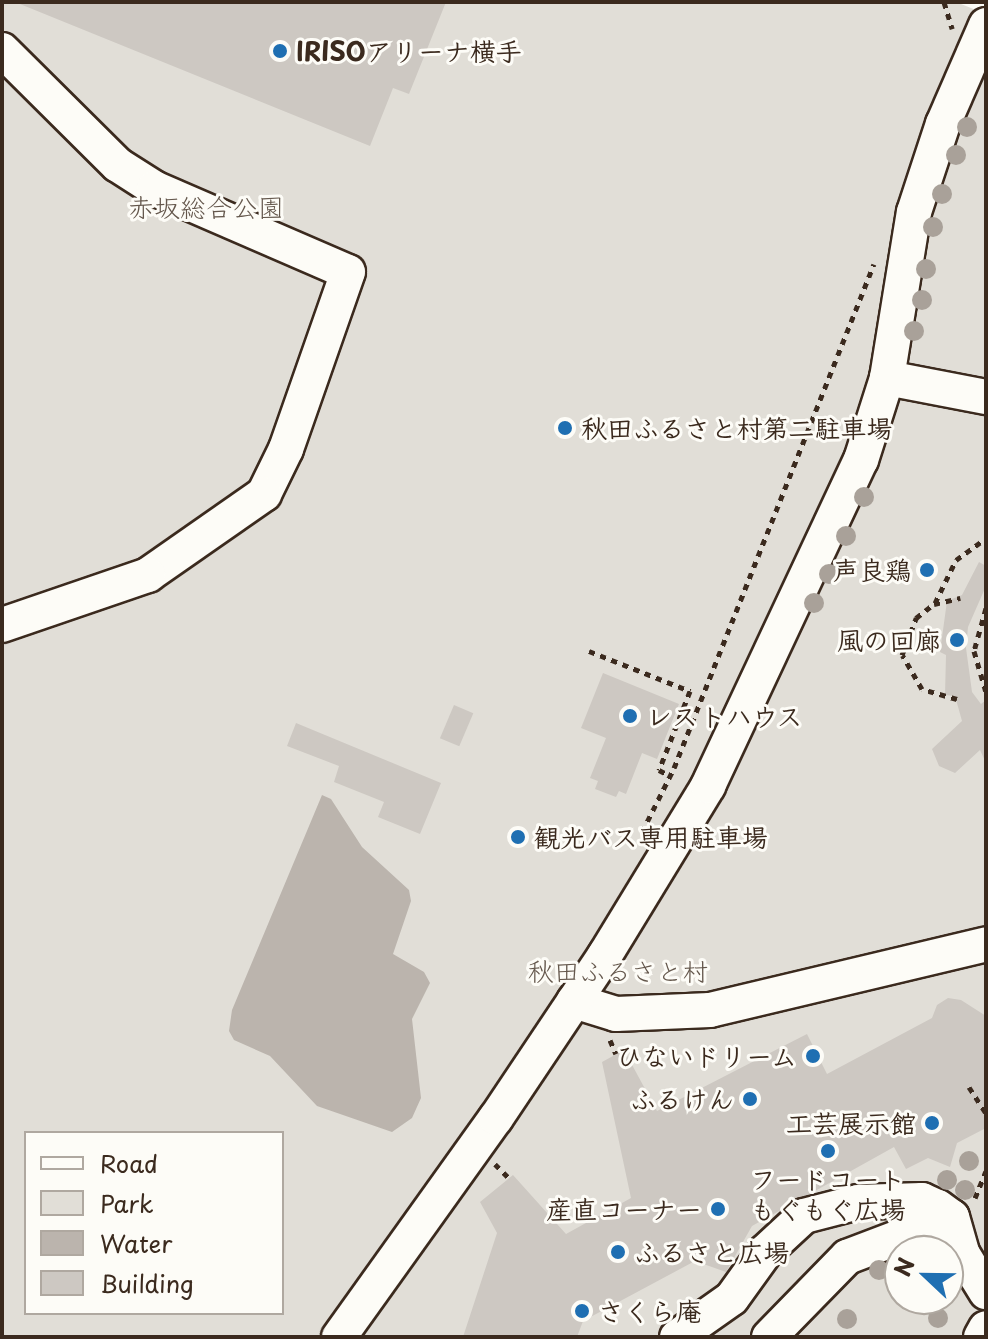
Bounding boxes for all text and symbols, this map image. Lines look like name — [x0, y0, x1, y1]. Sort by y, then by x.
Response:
place label: IRISOアリーナ横手 — [296, 35, 522, 67]
marker: IRISOアリーナ横手 — [271, 42, 289, 60]
park label: 赤坂総合公園 — [128, 191, 284, 223]
place label: 秋田ふるさと村第二駐車場 — [581, 412, 893, 444]
marker: 秋田ふるさと村第二駐車場 — [556, 419, 574, 437]
place label: 声良鶏 — [833, 554, 911, 586]
marker: 声良鶏 — [918, 561, 936, 579]
place label: 風の回廊 — [837, 624, 941, 656]
marker: 風の回廊 — [948, 631, 966, 649]
place label: レストハウス — [646, 700, 802, 732]
marker: レストハウス — [621, 707, 639, 725]
place label: 観光バス専用駐車場 — [534, 821, 768, 853]
marker: 観光バス専用駐車場 — [509, 828, 527, 846]
park label: 秋田ふるさと村 — [527, 955, 709, 987]
place label: ひないドリーム — [615, 1040, 797, 1072]
marker: ひないドリーム — [804, 1047, 822, 1065]
place label: ふるけん — [630, 1083, 734, 1115]
marker: ふるけん — [741, 1090, 759, 1108]
place label: 工芸展示館 — [786, 1107, 916, 1139]
marker: 工芸展示館 — [923, 1114, 941, 1132]
legend — [24, 1131, 284, 1315]
marker: フードコート もぐもぐ広場 — [819, 1142, 837, 1160]
text: Road — [100, 1145, 158, 1181]
place label: フードコート もぐもぐ広場 — [750, 1163, 906, 1224]
text: Park — [100, 1185, 154, 1221]
place label: 産直コーナー — [546, 1193, 702, 1225]
marker: 産直コーナー — [709, 1200, 727, 1218]
text: Water — [100, 1225, 172, 1261]
north arrow — [884, 1235, 964, 1315]
place label: ふるさと広場 — [634, 1236, 790, 1268]
marker: ふるさと広場 — [609, 1243, 627, 1261]
text: N — [885, 1252, 922, 1281]
text: Building — [100, 1265, 194, 1301]
place label: さくら庵 — [598, 1295, 702, 1327]
marker: さくら庵 — [573, 1302, 591, 1320]

